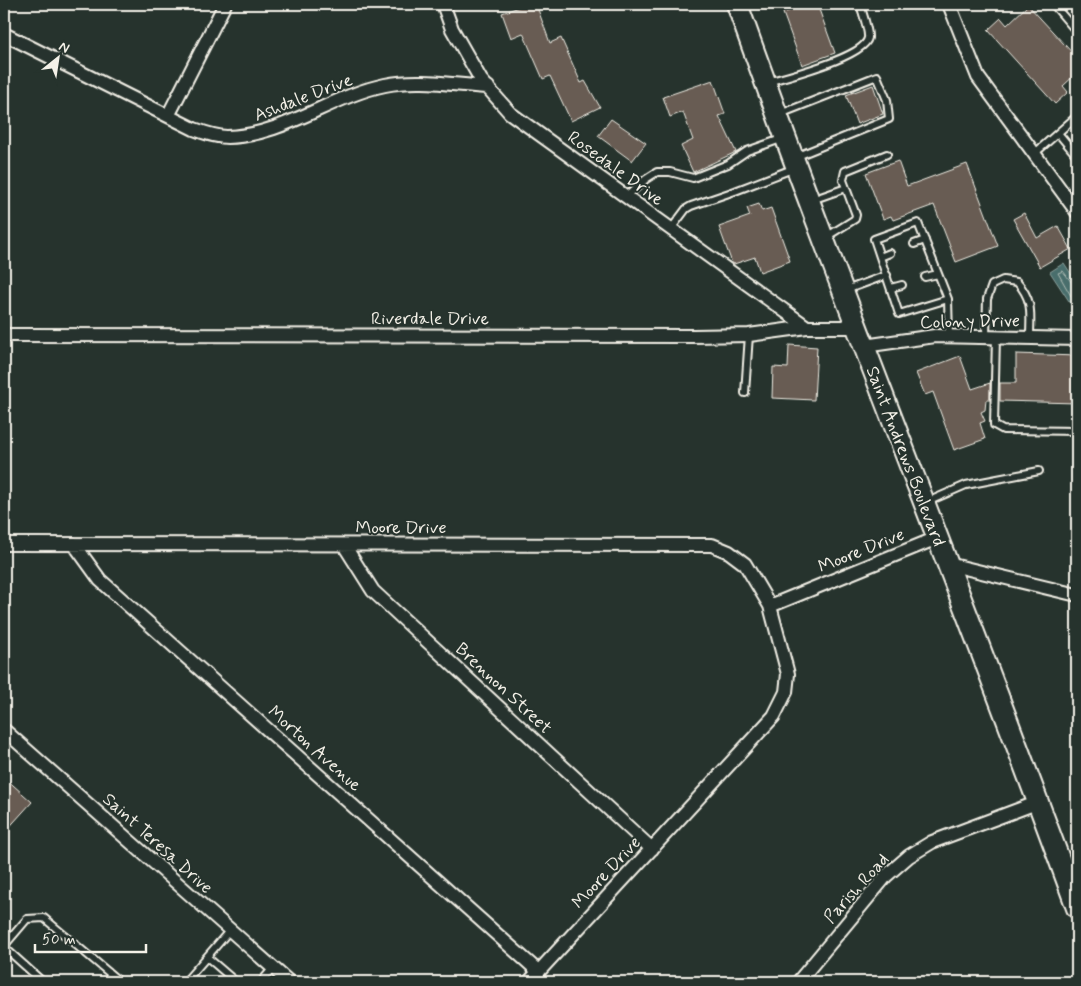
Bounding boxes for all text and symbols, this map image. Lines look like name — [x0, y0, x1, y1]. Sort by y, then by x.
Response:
north arrow — [32, 32, 82, 82]
text: N — [55, 37, 73, 58]
street label: Ashdale Drive — [251, 68, 356, 128]
street label: Rosedale Drive — [562, 126, 668, 212]
street label: Riverdale Drive — [371, 307, 489, 331]
street label: Colony Drive — [920, 309, 1020, 335]
street label: Saint Andrews Boulevard — [860, 363, 951, 550]
street label: Moore Drive — [355, 516, 447, 540]
street label: Moore Drive — [815, 523, 908, 579]
street label: Brennon Street — [450, 638, 557, 740]
street label: Morton Avenue — [262, 700, 366, 797]
street label: Saint Teresa Drive — [97, 788, 218, 900]
street label: Moore Drive — [567, 831, 647, 914]
street label: Parish Road — [819, 848, 895, 929]
scale bar — [35, 921, 146, 953]
text: 50 m — [42, 930, 76, 950]

